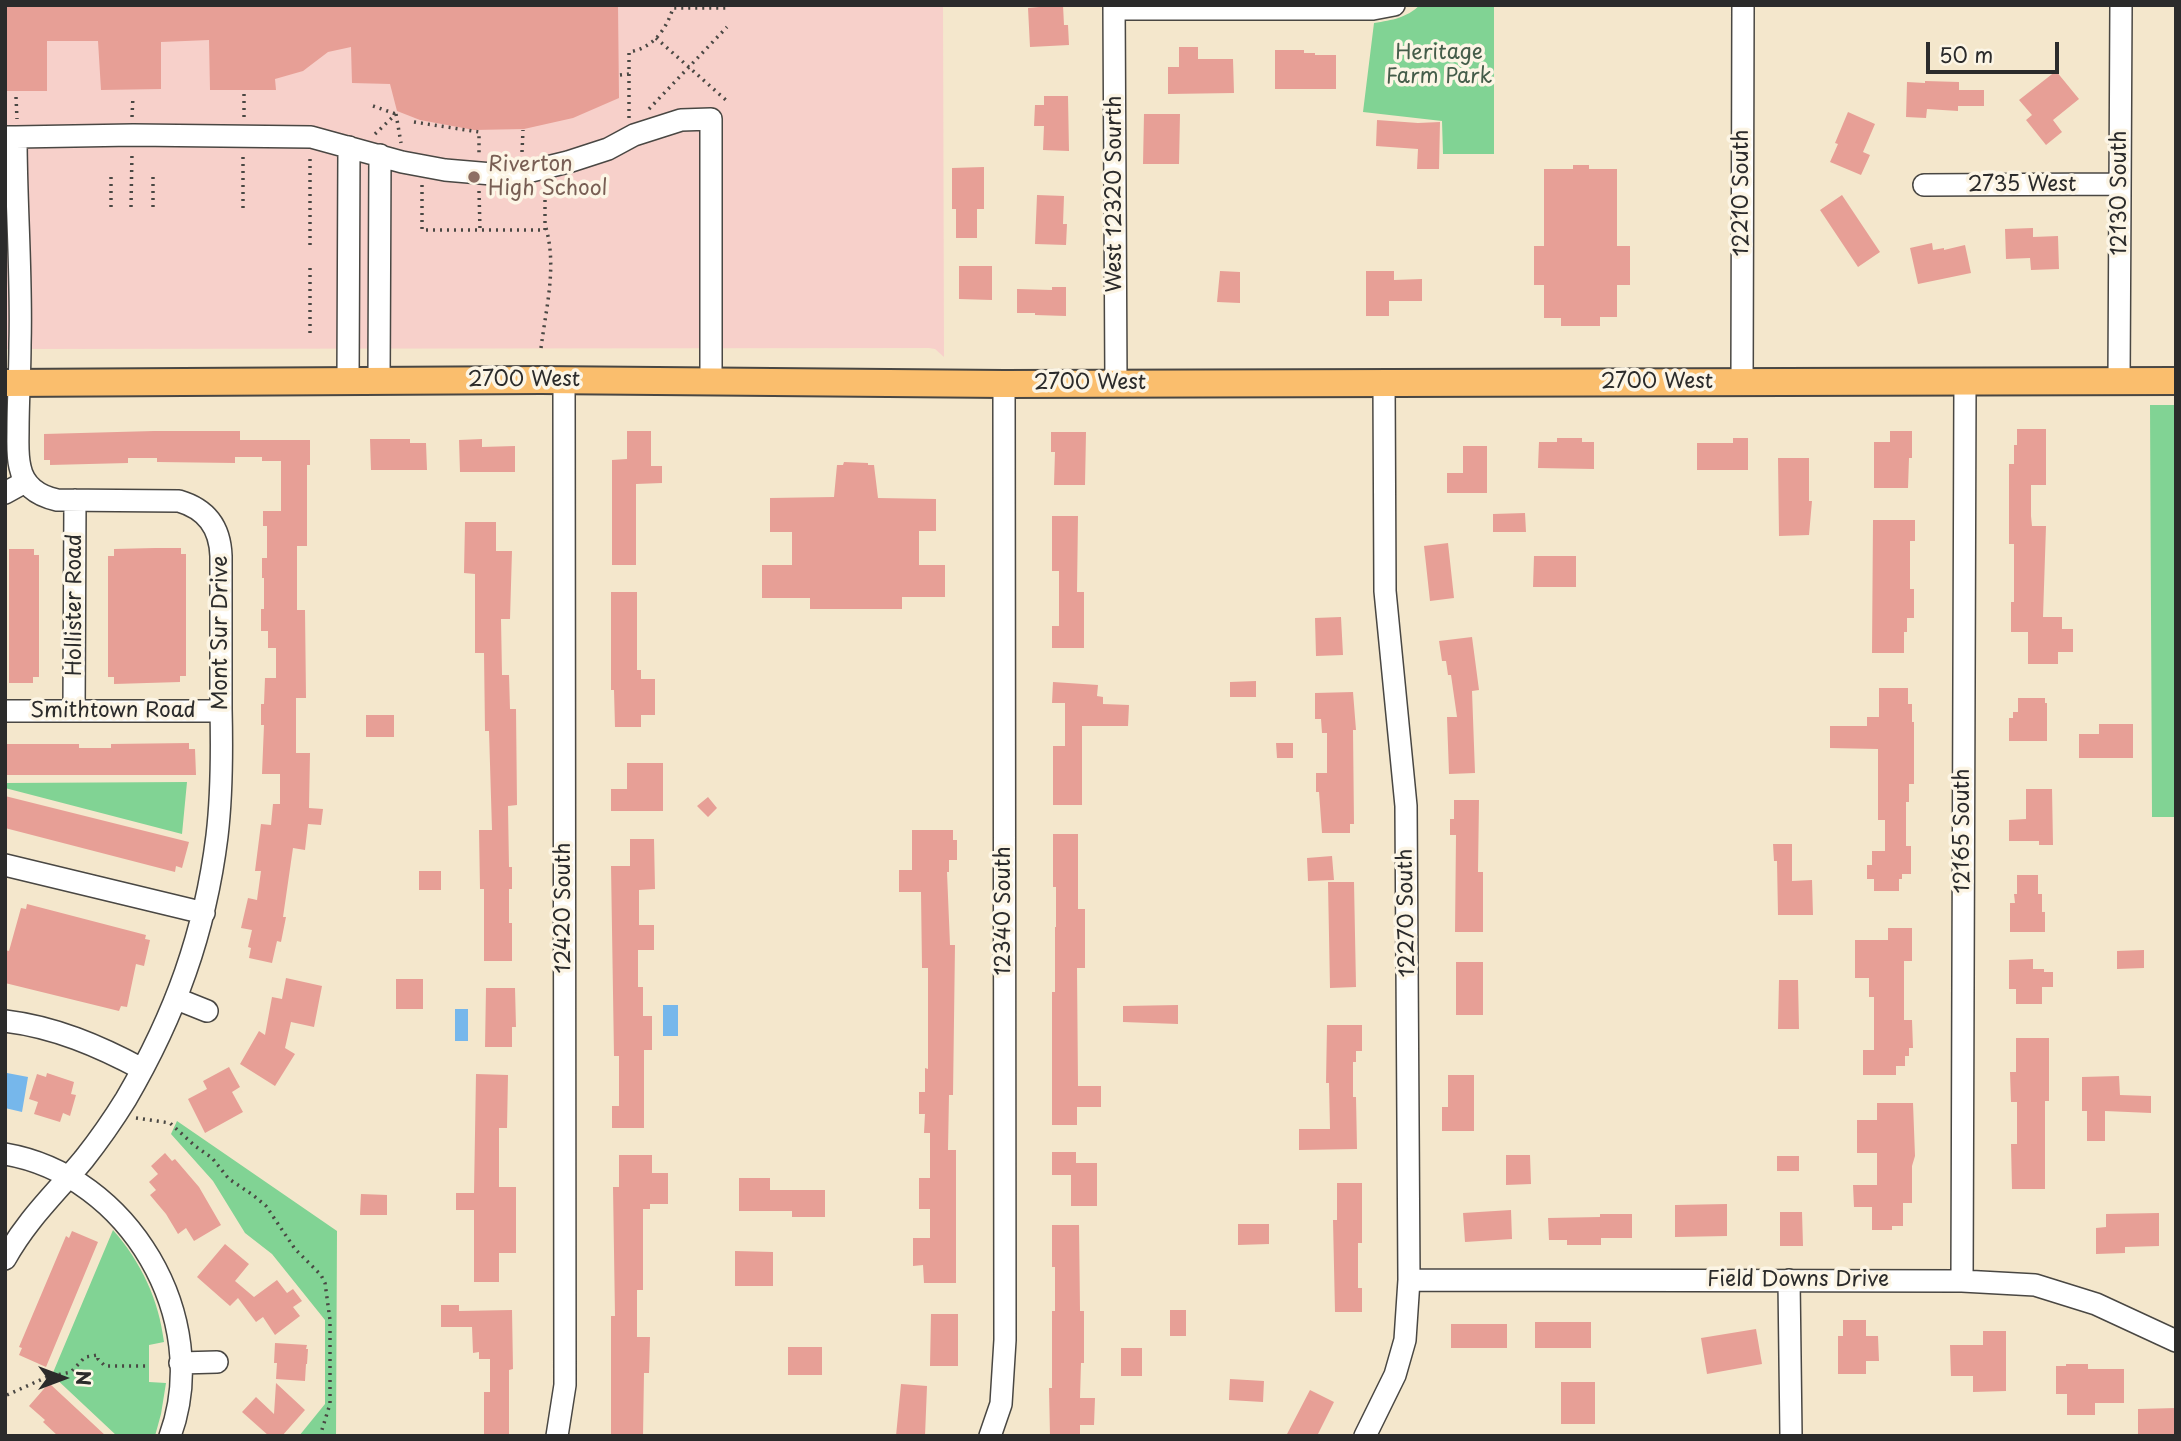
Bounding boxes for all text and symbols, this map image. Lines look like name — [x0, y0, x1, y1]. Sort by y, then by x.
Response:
scale bar — [1929, 28, 2062, 72]
text: 50 m — [1939, 38, 1993, 70]
park label: Heritage Farm Park — [1386, 40, 1492, 90]
street label: West 12320 Sourth — [1102, 95, 1128, 293]
street label: 12210 South — [1729, 129, 1755, 257]
street label: 12130 South — [2107, 130, 2133, 256]
place label: Riverton High School — [488, 152, 608, 202]
marker: Riverton High School — [466, 169, 482, 185]
street label: 2735 West — [1968, 172, 2076, 198]
street label: 2700 West — [468, 367, 580, 393]
street label: 2700 West — [1601, 369, 1713, 395]
street label: 2700 West — [1034, 370, 1146, 396]
street label: Hollister Road — [62, 534, 88, 676]
street label: Mont Sur Drive — [208, 556, 234, 710]
street label: Smithtown Road — [30, 698, 196, 724]
street label: 12165 South — [1950, 769, 1976, 893]
street label: 12420 South — [551, 843, 577, 973]
street label: 12340 South — [991, 846, 1017, 976]
street label: 12270 South — [1393, 849, 1421, 977]
street label: Field Downs Drive — [1707, 1267, 1889, 1293]
north arrow — [28, 1343, 98, 1413]
text: N — [70, 1370, 98, 1386]

